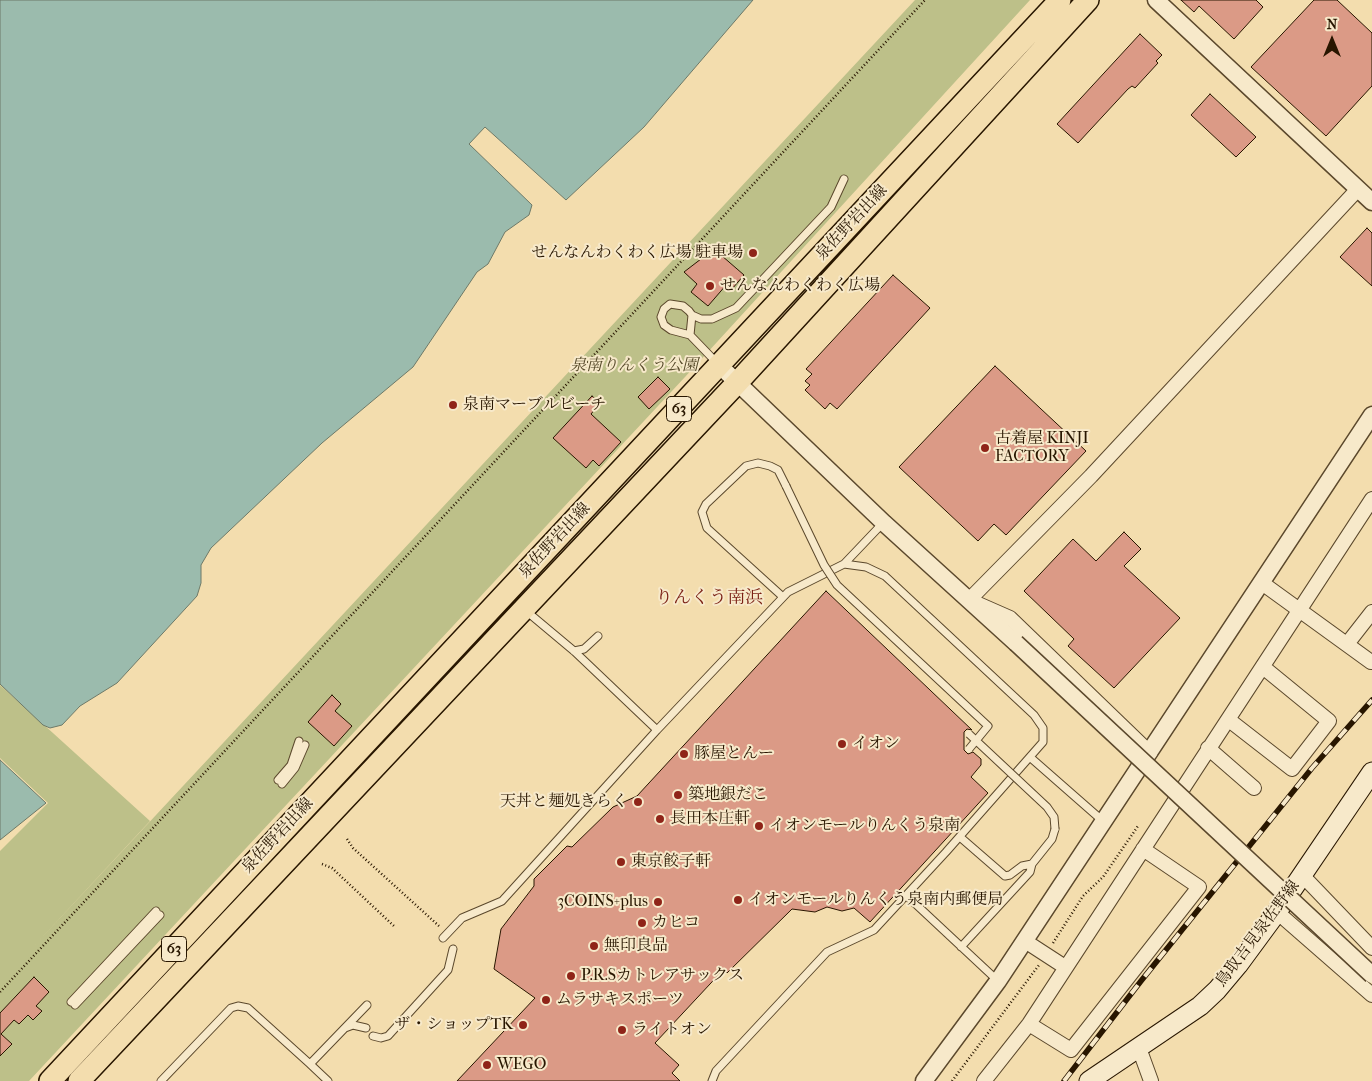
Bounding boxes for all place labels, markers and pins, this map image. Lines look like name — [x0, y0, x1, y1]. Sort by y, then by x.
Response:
place label: せんなんわくわく広場 駐車場 — [532, 243, 743, 263]
marker: せんなんわくわく広場 駐車場 — [747, 247, 759, 259]
place label: せんなんわくわく広場 — [720, 276, 880, 296]
marker: せんなんわくわく広場 — [704, 280, 716, 292]
place label: 泉南マーブルビーチ — [463, 395, 606, 415]
marker: 泉南マーブルビーチ — [447, 399, 459, 411]
place label: 古着屋 KINJI FACTORY — [995, 429, 1089, 467]
marker: 古着屋 KINJI FACTORY — [979, 442, 991, 454]
place label: イオン — [852, 734, 900, 754]
marker: イオン — [836, 738, 848, 750]
place label: 豚屋とんー — [694, 744, 774, 764]
marker: 豚屋とんー — [678, 748, 690, 760]
place label: 築地銀だこ — [688, 785, 768, 805]
marker: 築地銀だこ — [672, 789, 684, 801]
place label: 天丼と麺処きらく — [500, 792, 628, 812]
marker: 天丼と麺処きらく — [632, 796, 644, 808]
place label: 長田本庄軒 — [670, 809, 750, 829]
marker: 長田本庄軒 — [654, 813, 666, 825]
place label: イオンモールりんくう泉南 — [769, 816, 960, 836]
marker: イオンモールりんくう泉南 — [753, 820, 765, 832]
place label: 東京餃子軒 — [631, 852, 711, 872]
marker: 東京餃子軒 — [615, 856, 627, 868]
place label: イオンモールりんくう泉南内郵便局 — [748, 890, 1003, 910]
place label: 3COINS+plus — [557, 892, 648, 912]
marker: イオンモールりんくう泉南内郵便局 — [732, 894, 744, 906]
marker: 3COINS+plus — [652, 896, 664, 908]
place label: カヒコ — [652, 913, 700, 933]
marker: カヒコ — [636, 917, 648, 929]
place label: 無印良品 — [604, 936, 668, 956]
marker: 無印良品 — [588, 940, 600, 952]
place label: P.R.Sカトレアサックス — [581, 966, 744, 986]
marker: P.R.Sカトレアサックス — [565, 970, 577, 982]
place label: ムラサキスポーツ — [556, 990, 684, 1010]
marker: ムラサキスポーツ — [540, 994, 552, 1006]
place label: ザ・ショップTK — [395, 1015, 513, 1035]
marker: ザ・ショップTK — [517, 1019, 529, 1031]
place label: ライトオン — [632, 1020, 712, 1040]
marker: ライトオン — [616, 1024, 628, 1036]
place label: WEGO — [497, 1055, 546, 1075]
marker: WEGO — [481, 1059, 493, 1071]

